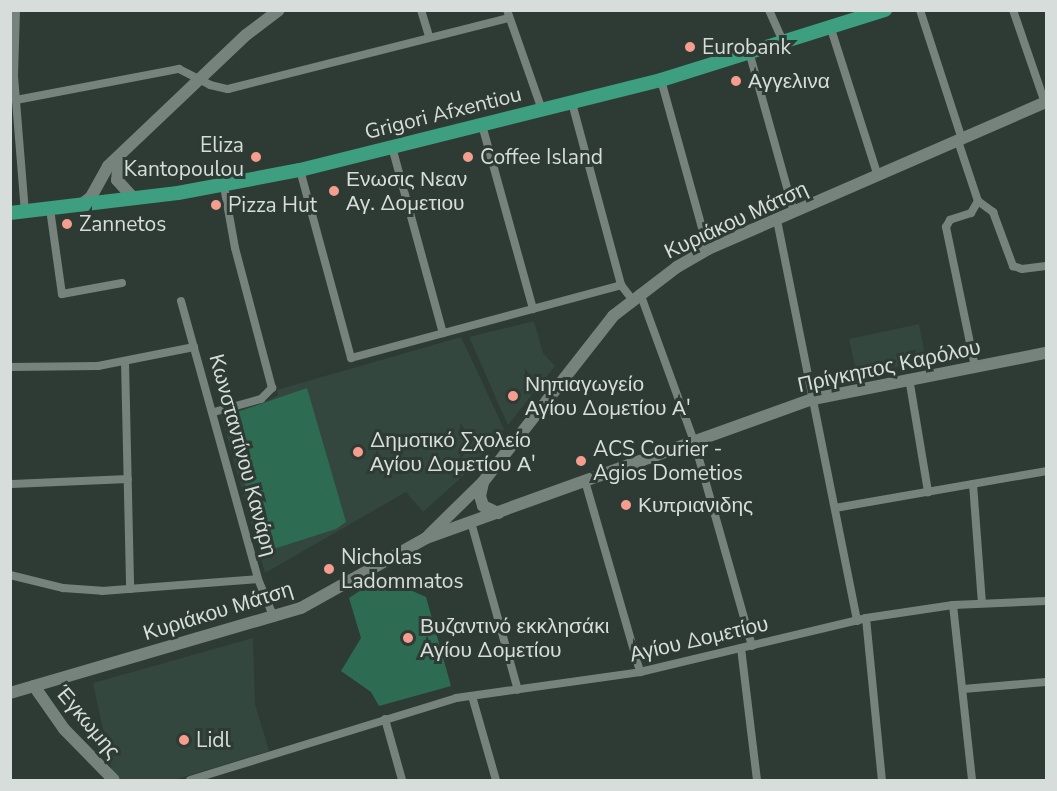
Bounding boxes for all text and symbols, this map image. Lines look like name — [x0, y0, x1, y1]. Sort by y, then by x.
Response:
place label: Eurobank — [702, 34, 791, 60]
marker: Eurobank — [683, 40, 697, 54]
place label: Αγγελινα — [748, 68, 830, 94]
marker: Αγγελινα — [729, 74, 743, 88]
street label: Grigori Afxentiou — [362, 81, 524, 145]
place label: Eliza Kantopoulou — [124, 132, 244, 182]
place label: Coffee Island — [480, 144, 603, 170]
marker: Eliza Kantopoulou — [249, 150, 263, 164]
marker: Coffee Island — [461, 150, 475, 164]
place label: Ενωσις Νεαν Αγ. Δομετιου — [346, 166, 467, 216]
street label: Κυριάκου Μάτση — [660, 176, 812, 264]
marker: Ενωσις Νεαν Αγ. Δομετιου — [327, 184, 341, 198]
place label: Pizza Hut — [228, 192, 317, 218]
marker: Pizza Hut — [209, 198, 223, 212]
place label: Zannetos — [79, 211, 166, 237]
marker: Zannetos — [60, 217, 74, 231]
street label: Πρίγκηπος Καρόλου — [795, 334, 983, 398]
street label: Κωνσταντίνου Κανάρη — [204, 351, 282, 559]
place label: Νηπιαγωγείο Αγίου Δομετίου Αʹ — [525, 371, 691, 421]
marker: Νηπιαγωγείο Αγίου Δομετίου Αʹ — [506, 389, 520, 403]
place label: Δημοτικό Σχολείο Αγίου Δομετίου Αʹ — [370, 427, 536, 477]
place label: ACS Courier - Agios Dometios — [593, 436, 743, 486]
marker: Δημοτικό Σχολείο Αγίου Δομετίου Αʹ — [351, 445, 365, 459]
marker: ACS Courier - Agios Dometios — [574, 454, 588, 468]
place label: Κυπριανιδης — [638, 492, 753, 518]
marker: Κυπριανιδης — [619, 498, 633, 512]
place label: Nicholas Ladommatos — [341, 544, 464, 594]
marker: Nicholas Ladommatos — [322, 562, 336, 576]
street label: Κυριάκου Μάτση — [140, 576, 296, 646]
street label: Αγίου Δομετίου — [627, 611, 771, 667]
place label: Βυζαντινό εκκλησάκι Αγίου Δομετίου — [420, 613, 609, 663]
marker: Βυζαντινό εκκλησάκι Αγίου Δομετίου — [401, 631, 415, 645]
street label: Έγκωμης — [50, 681, 126, 763]
place label: Lidl — [196, 727, 231, 753]
marker: Lidl — [177, 733, 191, 747]

